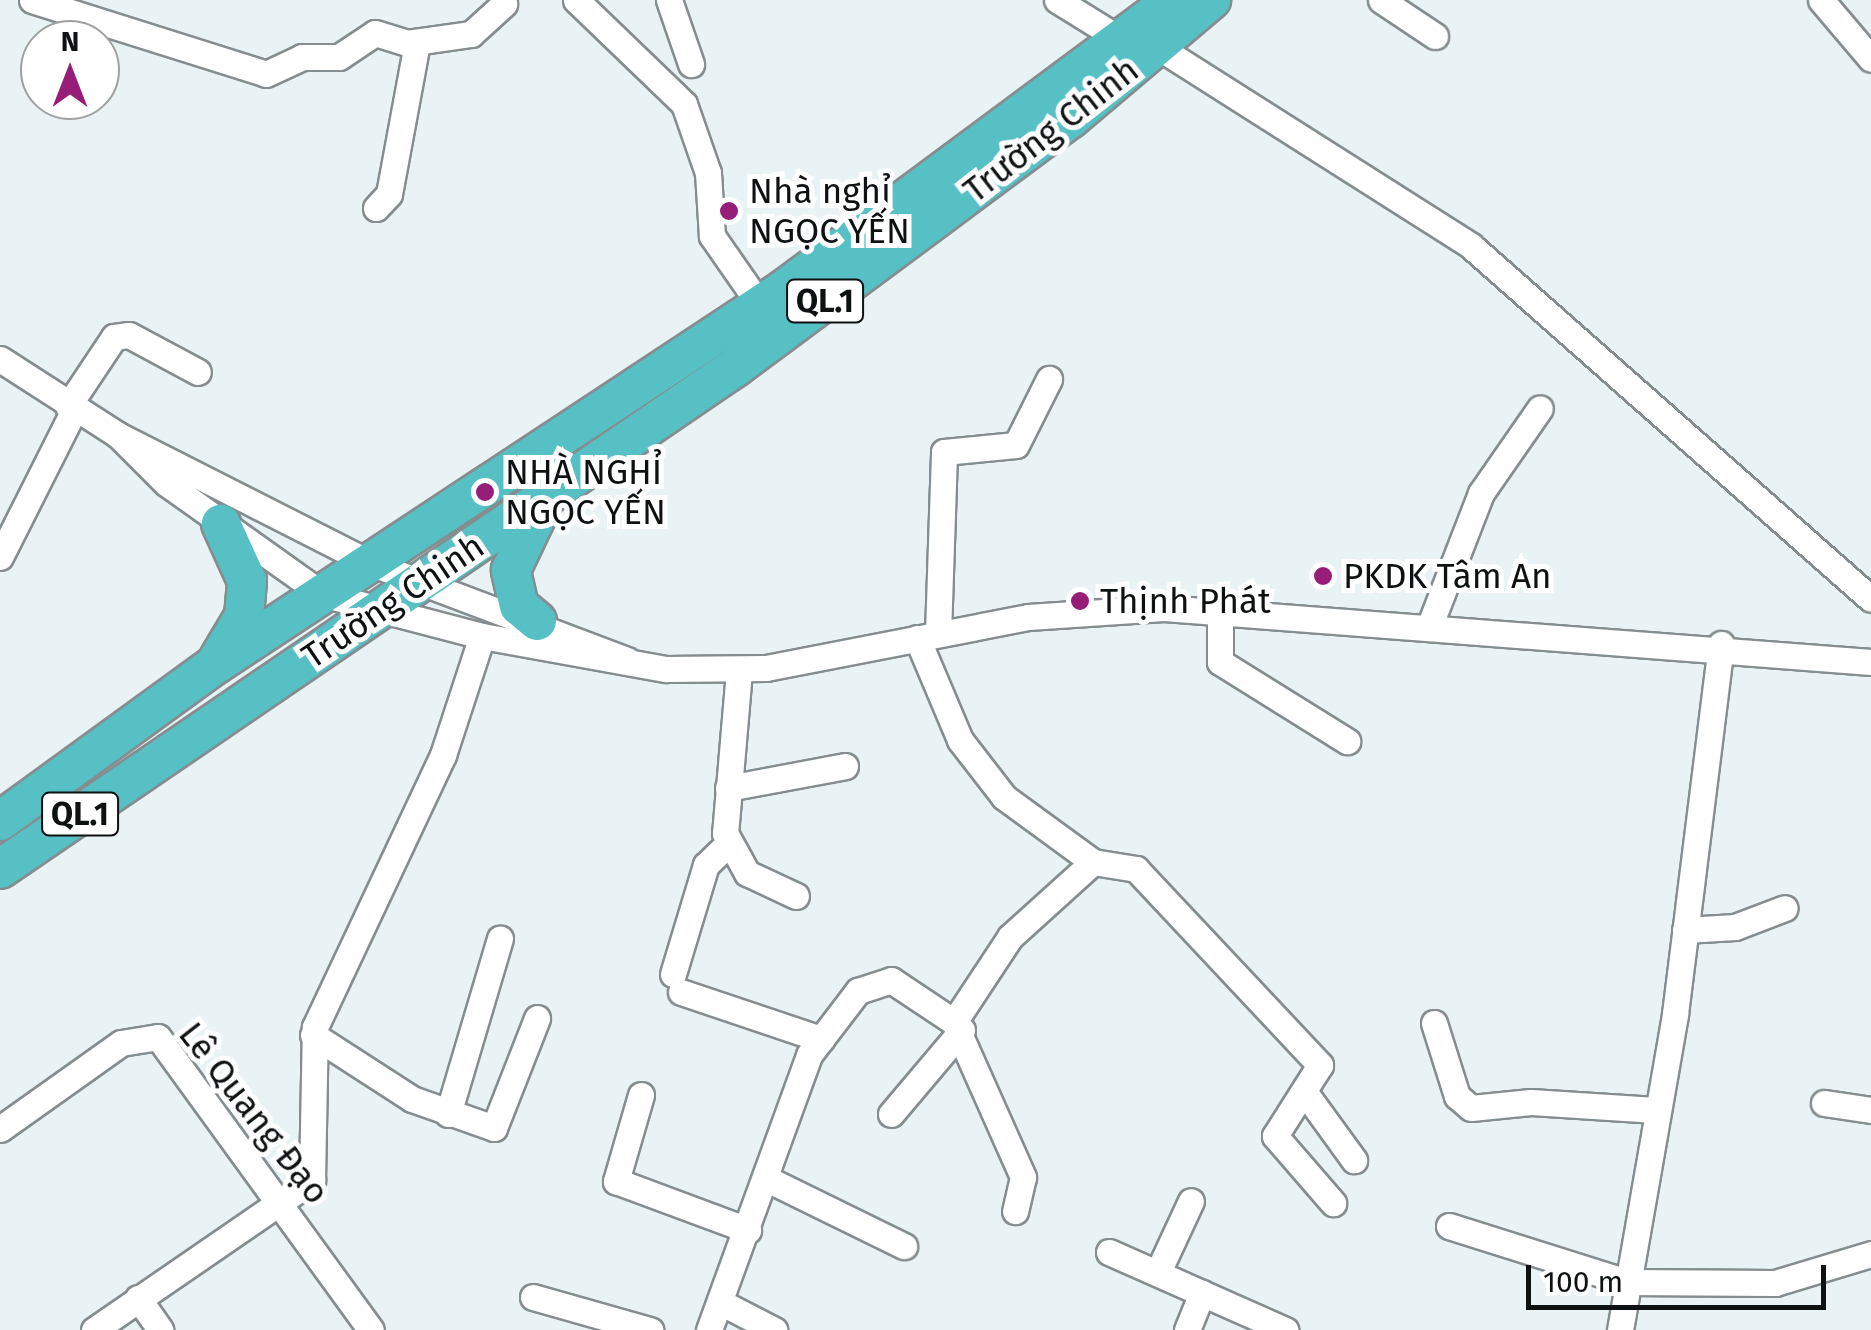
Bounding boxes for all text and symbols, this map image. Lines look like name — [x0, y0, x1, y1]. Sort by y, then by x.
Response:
north arrow — [20, 20, 120, 120]
text: N — [61, 25, 79, 58]
street label: Trường Chinh — [955, 49, 1147, 211]
place label: Nhà nghỉ NGỌC YẾN — [749, 170, 910, 252]
marker: Nhà nghỉ NGỌC YẾN — [718, 200, 740, 222]
road number: QL.1 — [785, 274, 865, 328]
place label: NHÀ NGHỈ NGỌC YẾN — [505, 451, 666, 533]
marker: NHÀ NGHỈ NGỌC YẾN — [474, 481, 496, 503]
street label: Trường Chinh — [294, 525, 492, 677]
place label: PKDK Tâm An — [1343, 555, 1552, 597]
marker: PKDK Tâm An — [1312, 565, 1334, 587]
place label: Thịnh Phát — [1100, 580, 1271, 622]
marker: Thịnh Phát — [1069, 590, 1091, 612]
road number: QL.1 — [40, 787, 120, 841]
street label: Lê Quang Đạo — [170, 1014, 338, 1212]
scale bar — [1531, 1245, 1831, 1307]
text: 100 m — [1543, 1264, 1623, 1300]

